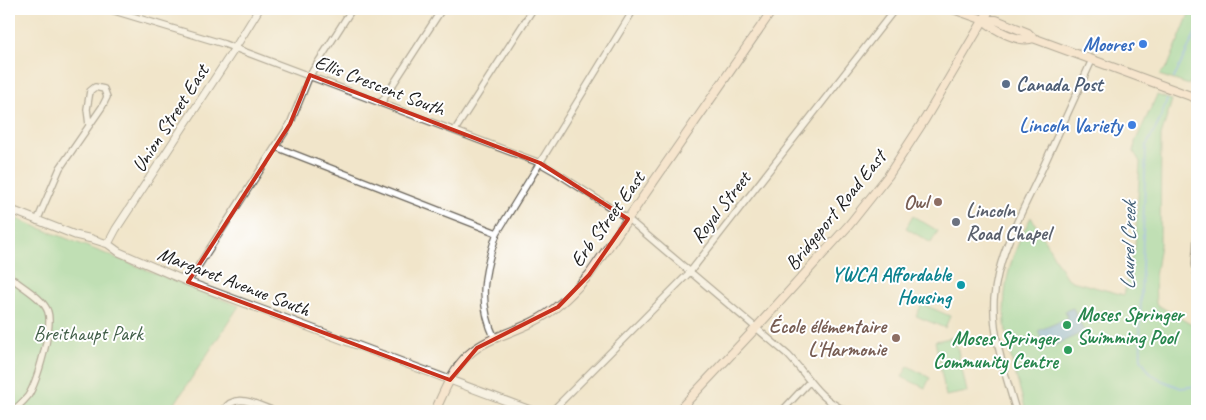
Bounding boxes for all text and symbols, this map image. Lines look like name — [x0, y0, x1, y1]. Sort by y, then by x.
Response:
place label: Moores — [1083, 32, 1135, 57]
marker: Moores — [1137, 38, 1149, 50]
street label: Ellis Crescent South — [311, 49, 450, 122]
street label: Union Street East — [126, 58, 216, 177]
place label: Canada Post — [1016, 72, 1105, 97]
marker: Canada Post — [1000, 78, 1012, 90]
place label: Lincoln Variety — [1019, 113, 1124, 138]
marker: Lincoln Variety — [1126, 119, 1138, 131]
street label: Bridgeport Road East — [780, 143, 893, 275]
street label: Erb Street East — [565, 165, 652, 272]
street label: Royal Street — [685, 165, 757, 248]
place label: Owl — [904, 190, 931, 215]
marker: Owl — [932, 196, 944, 208]
place label: Lincoln Road Chapel — [966, 198, 1055, 246]
water label: Laurel Creek — [1114, 199, 1142, 290]
marker: Lincoln Road Chapel — [950, 216, 962, 228]
street label: Margaret Avenue South — [154, 241, 314, 322]
place label: YWCA Affordable Housing — [832, 262, 953, 310]
marker: YWCA Affordable Housing — [955, 279, 967, 291]
place label: Moses Springer Swimming Pool — [1077, 302, 1186, 350]
place label: École élémentaire L'Harmonie — [769, 314, 888, 362]
marker: Moses Springer Swimming Pool — [1061, 319, 1073, 331]
park label: Breithaupt Park — [34, 321, 144, 346]
place label: Moses Springer Community Centre — [933, 326, 1061, 375]
marker: École élémentaire L'Harmonie — [890, 332, 902, 344]
marker: Moses Springer Community Centre — [1062, 344, 1074, 356]

